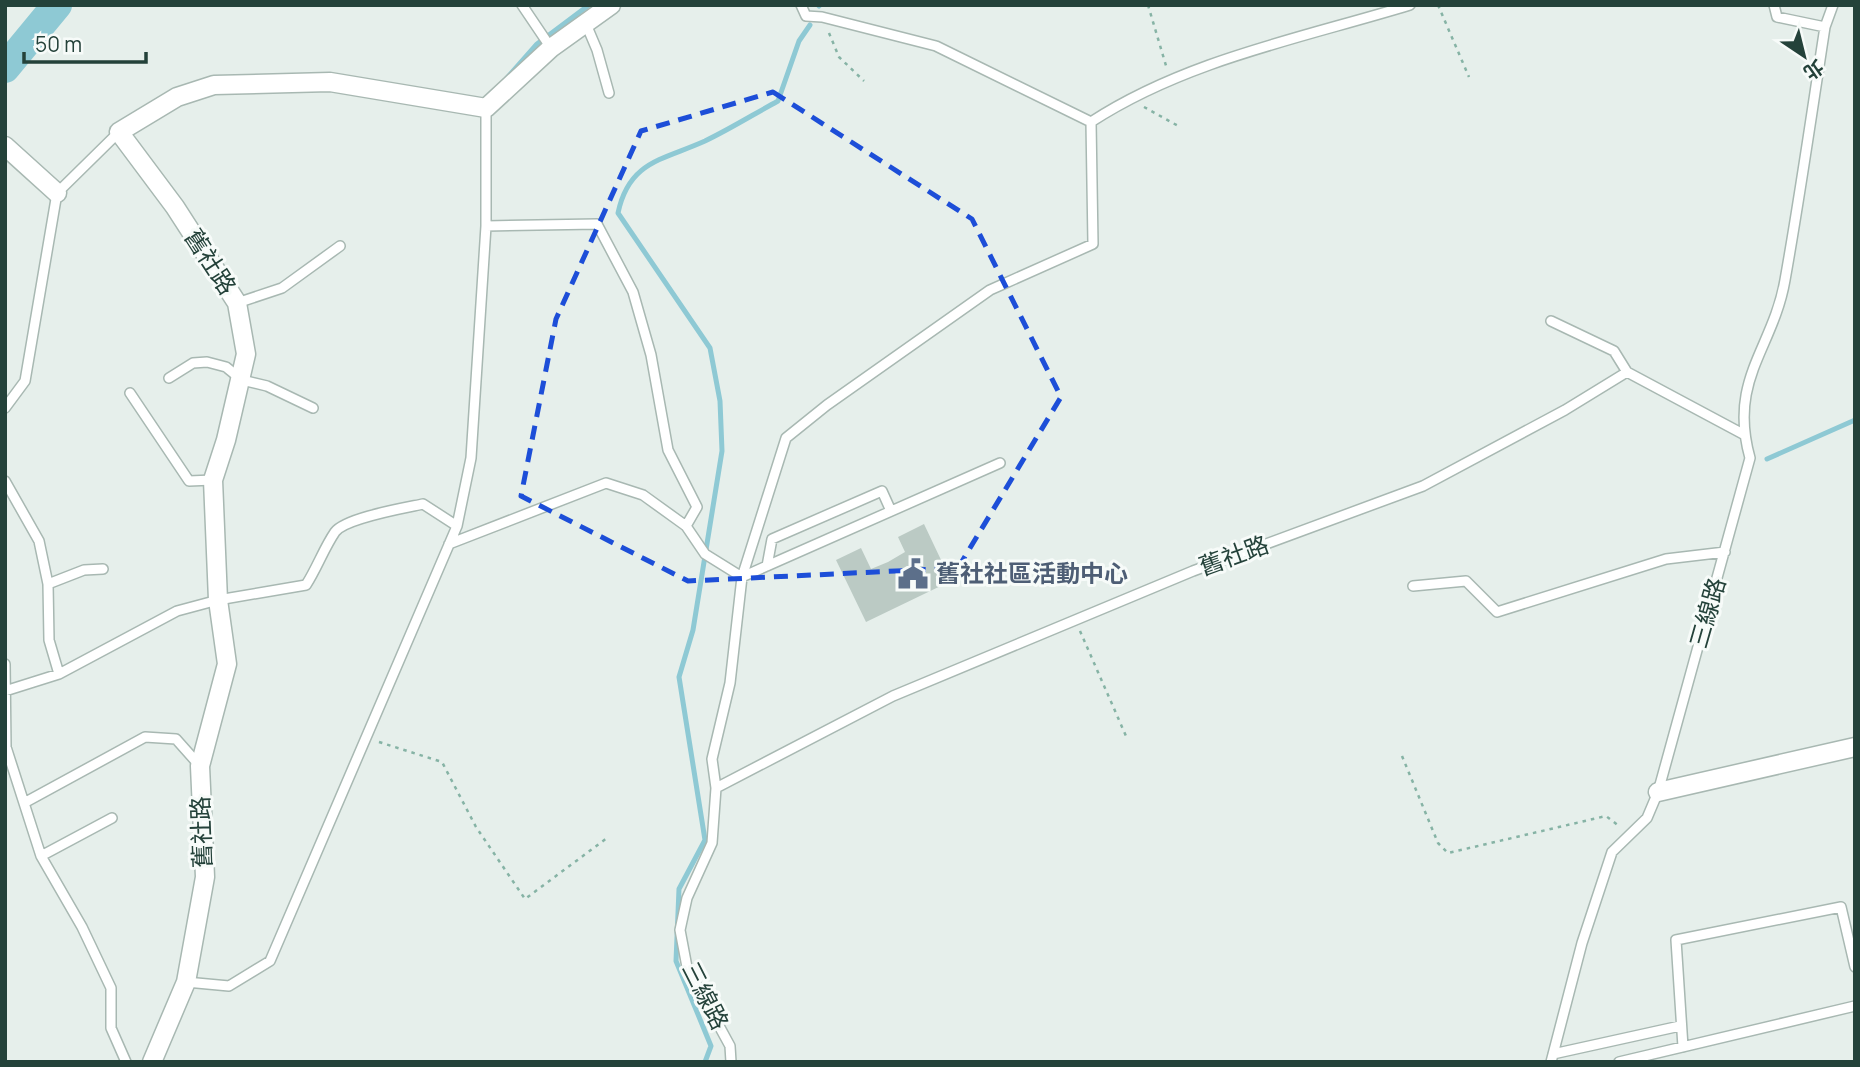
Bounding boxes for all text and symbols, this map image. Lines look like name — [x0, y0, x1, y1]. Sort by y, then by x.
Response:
scale bar — [24, 21, 147, 65]
north arrow — [1769, 21, 1839, 91]
text: 50 m — [35, 30, 82, 58]
text: 北 — [1799, 54, 1829, 86]
street label: 舊社路 — [178, 222, 245, 300]
street label: 舊社路 — [1194, 527, 1273, 582]
place label: 舊社社區活動中心 — [936, 556, 1128, 589]
public building icon: 舊社社區活動中心 — [896, 557, 930, 591]
street label: 三線路 — [1681, 573, 1732, 652]
street label: 舊社路 — [183, 795, 218, 869]
street label: 三線路 — [675, 956, 737, 1035]

